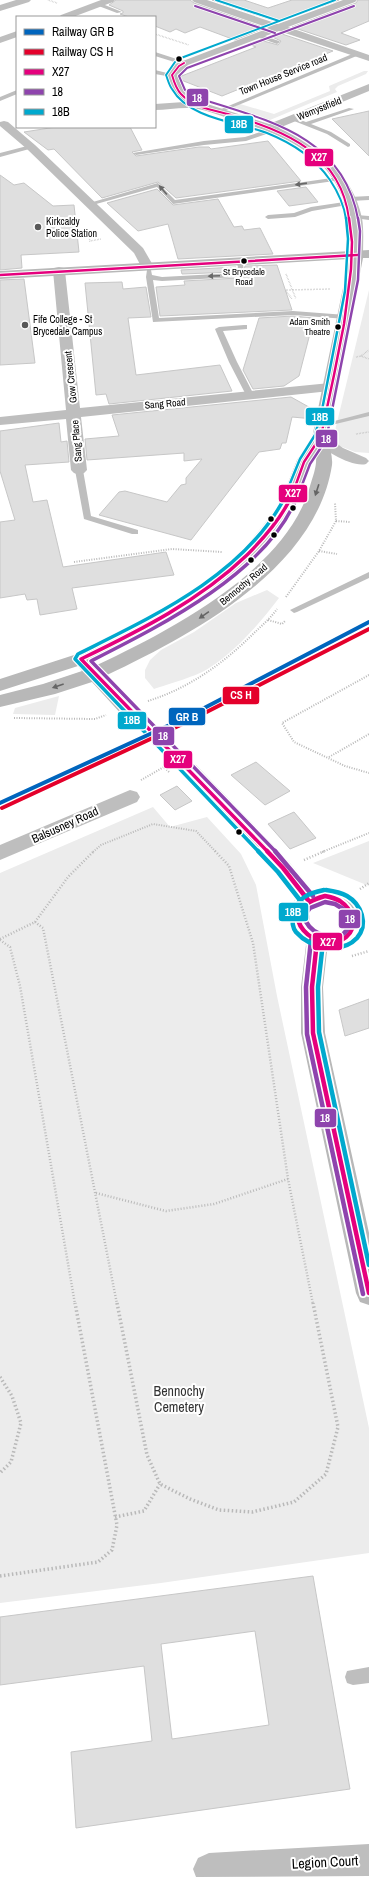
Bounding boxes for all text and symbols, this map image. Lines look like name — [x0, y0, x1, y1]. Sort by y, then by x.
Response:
legend — [16, 16, 156, 128]
text: Railway GR B — [52, 24, 114, 40]
text: Railway CS H — [52, 44, 113, 60]
street label: Town House Service road — [237, 51, 329, 98]
unlabelled marker — [174, 54, 184, 64]
text: X27 — [52, 64, 70, 80]
text: 18 — [52, 84, 63, 100]
line badge: 18 — [186, 88, 209, 107]
text: 18 — [192, 91, 202, 105]
street label: Wemyssfield — [295, 94, 343, 123]
text: 18B — [52, 104, 70, 120]
line badge: 18B — [224, 115, 254, 134]
text: 18B — [231, 117, 248, 131]
line badge: X27 — [304, 148, 334, 167]
text: X27 — [311, 150, 327, 164]
one-way arrow — [295, 181, 307, 187]
one-way arrow — [159, 185, 168, 196]
place label: Kirkcaldy Police Station — [46, 215, 97, 240]
marker: Kirkcaldy Police Station — [33, 222, 43, 232]
marker: St Brycedale Road — [239, 256, 249, 266]
place label: St Brycedale Road — [223, 266, 265, 288]
one-way arrow — [207, 273, 220, 280]
place label: Fife College - St Brycedale Campus — [33, 313, 102, 338]
place label: Adam Smith Theatre — [288, 316, 330, 338]
marker: Fife College - St Brycedale Campus — [20, 320, 30, 330]
marker: Adam Smith Theatre — [333, 322, 343, 332]
street label: Gow Crescent — [61, 350, 80, 403]
street label: Sang Road — [144, 395, 186, 412]
line badge: 18B — [305, 407, 335, 426]
text: 18B — [312, 410, 329, 424]
street label: Sang Place — [68, 419, 85, 462]
line badge: 18 — [315, 429, 338, 448]
text: 18 — [321, 432, 331, 446]
line badge: X27 — [278, 484, 308, 503]
one-way arrow — [314, 484, 320, 496]
text: X27 — [285, 486, 301, 500]
unlabelled marker — [288, 503, 298, 513]
unlabelled marker — [266, 514, 276, 524]
unlabelled marker — [269, 530, 279, 540]
unlabelled marker — [246, 555, 256, 565]
street label: Bennochy Road — [217, 561, 270, 608]
one-way arrow — [199, 611, 209, 619]
one-way arrow — [51, 683, 63, 689]
line badge: CS H — [222, 686, 260, 705]
text: CS H — [230, 688, 252, 702]
line badge: GR B — [168, 707, 206, 726]
text: GR B — [176, 710, 199, 724]
line badge: 18B — [117, 711, 147, 730]
text: 18B — [124, 713, 141, 727]
line badge: 18 — [152, 726, 175, 746]
text: 18 — [158, 729, 168, 743]
line badge: X27 — [163, 750, 193, 769]
text: X27 — [170, 752, 186, 766]
street label: Balsusney Road — [29, 803, 101, 847]
unlabelled marker — [234, 827, 244, 837]
line badge: 18B — [278, 902, 309, 922]
text: 18B — [285, 905, 302, 919]
line badge: 18 — [338, 909, 361, 929]
text: 18 — [345, 912, 355, 926]
line badge: X27 — [312, 932, 343, 951]
text: X27 — [320, 935, 336, 949]
line badge: 18 — [314, 1108, 337, 1128]
text: 18 — [320, 1111, 330, 1125]
park label: Bennochy Cemetery — [153, 1382, 205, 1416]
street label: Legion Court — [291, 1851, 359, 1873]

